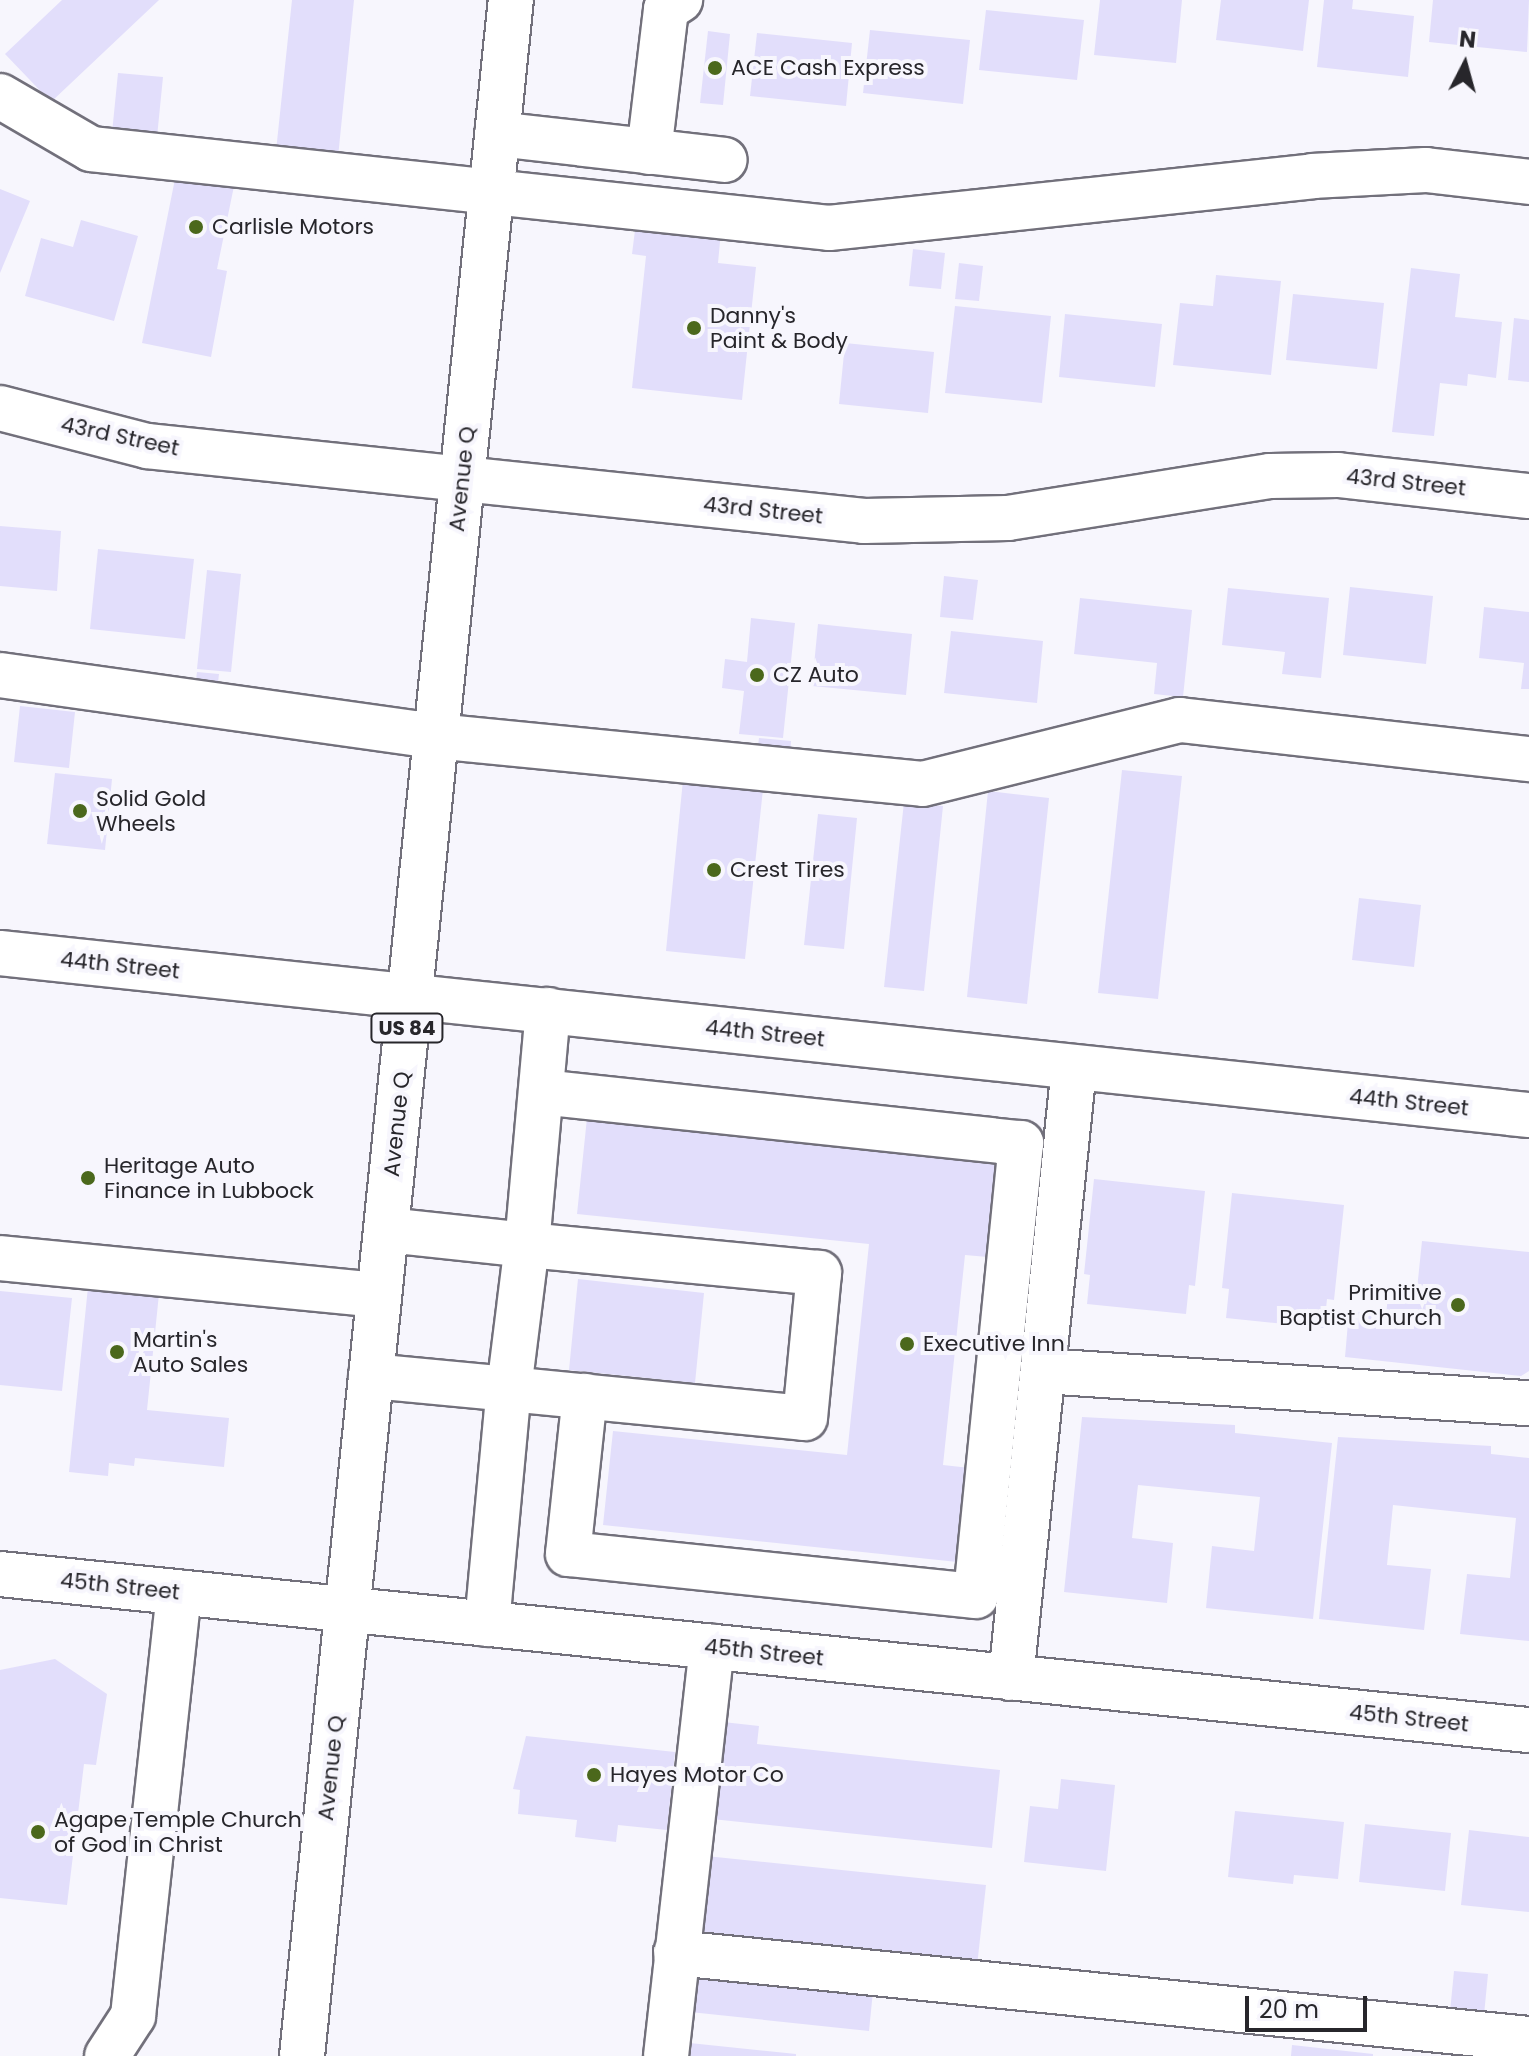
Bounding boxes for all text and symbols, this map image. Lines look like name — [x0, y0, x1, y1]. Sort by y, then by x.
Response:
text: N — [1458, 23, 1477, 56]
north arrow — [1425, 24, 1505, 104]
place label: ACE Cash Express — [731, 55, 925, 81]
marker: ACE Cash Express — [706, 59, 724, 77]
place label: Carlisle Motors — [212, 214, 374, 240]
marker: Carlisle Motors — [187, 218, 205, 236]
place label: Danny's Paint & Body — [710, 302, 848, 354]
marker: Danny's Paint & Body — [685, 319, 703, 337]
street label: 43rd Street — [58, 411, 182, 461]
street label: Avenue Q — [443, 425, 481, 533]
street label: 43rd Street — [1345, 463, 1467, 501]
street label: 43rd Street — [702, 491, 824, 529]
place label: CZ Auto — [773, 662, 859, 688]
marker: CZ Auto — [748, 666, 766, 684]
place label: Solid Gold Wheels — [96, 785, 206, 836]
marker: Solid Gold Wheels — [71, 802, 89, 820]
place label: Crest Tires — [730, 857, 845, 883]
marker: Crest Tires — [705, 861, 723, 879]
street label: 44th Street — [59, 946, 181, 984]
road number: US 84 — [369, 1012, 445, 1044]
street label: 44th Street — [704, 1014, 826, 1052]
street label: Avenue Q — [378, 1070, 416, 1178]
street label: 44th Street — [1348, 1083, 1470, 1121]
place label: Heritage Auto Finance in Lubbock — [104, 1152, 314, 1204]
marker: Heritage Auto Finance in Lubbock — [79, 1169, 97, 1187]
place label: Primitive Baptist Church — [1279, 1279, 1442, 1330]
marker: Primitive Baptist Church — [1449, 1296, 1467, 1314]
place label: Martin's Auto Sales — [133, 1326, 248, 1378]
place label: Executive Inn — [923, 1331, 1065, 1357]
marker: Executive Inn — [898, 1335, 916, 1353]
marker: Martin's Auto Sales — [108, 1343, 126, 1361]
street label: 45th Street — [59, 1567, 181, 1605]
street label: 45th Street — [703, 1633, 825, 1671]
street label: 45th Street — [1348, 1699, 1470, 1737]
street label: Avenue Q — [312, 1714, 350, 1822]
place label: Hayes Motor Co — [610, 1762, 784, 1788]
marker: Hayes Motor Co — [585, 1766, 603, 1784]
place label: Agape Temple Church of God in Christ — [54, 1806, 302, 1858]
marker: Agape Temple Church of God in Christ — [29, 1823, 47, 1841]
scale bar — [1249, 1980, 1371, 2030]
text: 20 m — [1259, 1993, 1319, 2026]

